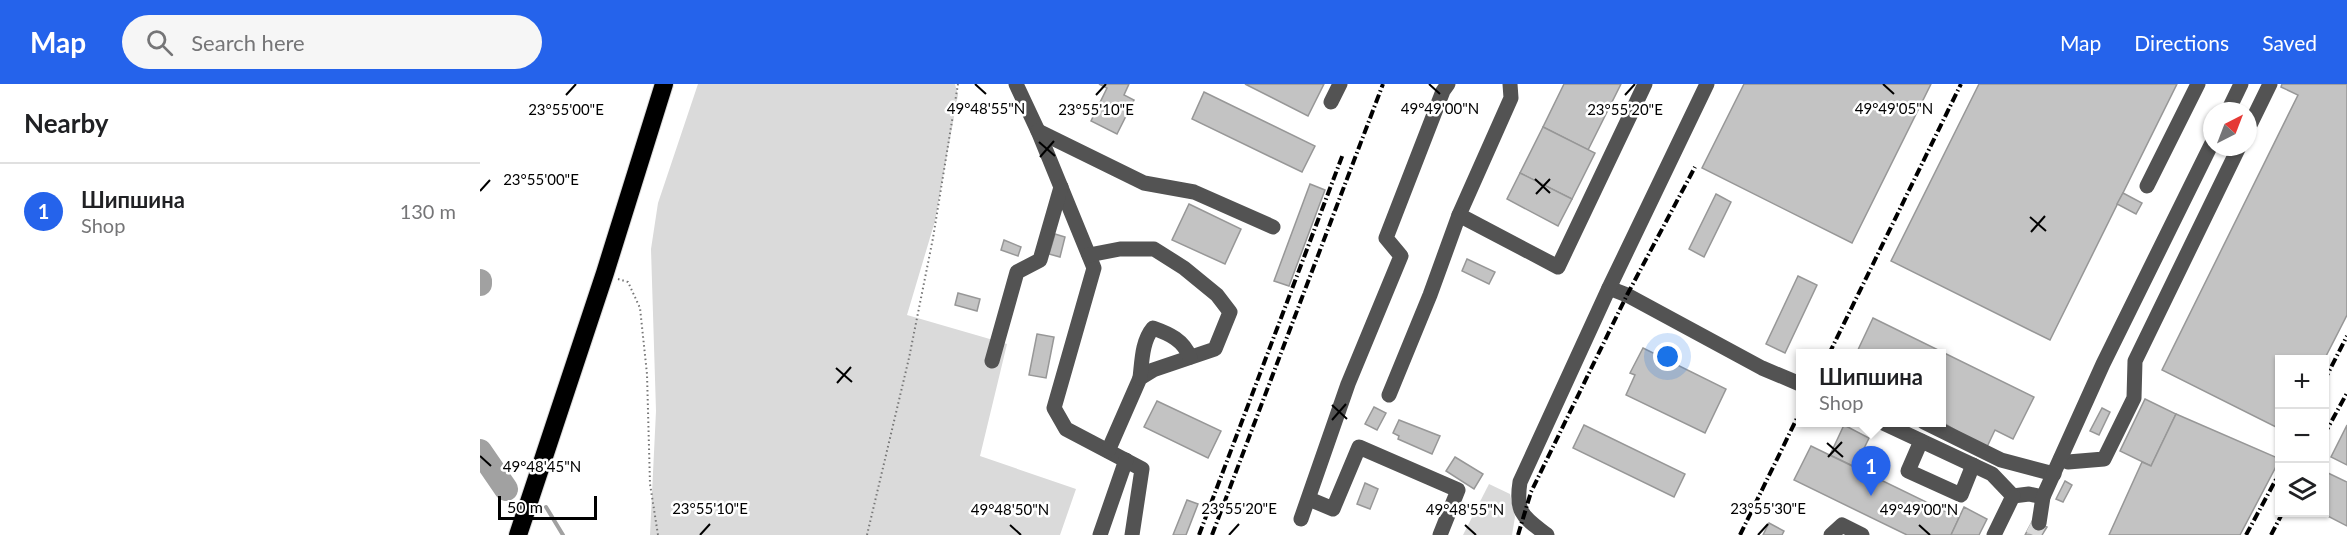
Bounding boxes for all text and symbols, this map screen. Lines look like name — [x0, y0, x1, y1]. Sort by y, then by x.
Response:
search box — [122, 15, 542, 69]
text: Map — [30, 25, 86, 59]
icon: search — [143, 26, 176, 59]
text: Search here — [191, 29, 305, 56]
text: Map — [2060, 30, 2101, 55]
text: Directions — [2134, 30, 2229, 55]
text: Saved — [2262, 30, 2317, 55]
text: 49°48'55"N — [947, 99, 1025, 117]
text: 49°49'00"N — [1401, 99, 1479, 117]
text: 49°49'05"N — [1855, 99, 1933, 117]
text: 23°55'00"E — [528, 100, 604, 118]
text: 23°55'10"E — [1058, 100, 1134, 118]
text: 23°55'20"E — [1587, 100, 1663, 118]
north arrow — [2203, 102, 2257, 156]
text: Nearby — [24, 107, 109, 139]
text: 23°55'00"E — [503, 170, 579, 188]
text: Шипшина — [81, 186, 185, 213]
text: 1 — [38, 199, 49, 223]
text: 130 m — [400, 199, 456, 223]
text: Shop — [81, 213, 125, 237]
your location — [1653, 342, 1682, 371]
popup — [1796, 349, 1946, 427]
map controls — [2275, 355, 2329, 517]
button: + — [2275, 355, 2329, 409]
text: Шипшина — [1819, 363, 1923, 390]
text: Shop — [1819, 390, 1863, 414]
button: − — [2275, 409, 2329, 463]
pin: 1 — [1852, 446, 1890, 496]
text: 49°48'45"N — [503, 457, 581, 475]
button: layers — [2275, 463, 2329, 517]
scale bar — [498, 493, 597, 520]
text: 50 m — [507, 497, 543, 516]
text: 23°55'10"E — [672, 499, 748, 517]
text: 23°55'20"E — [1201, 499, 1277, 517]
text: 23°55'30"E — [1730, 499, 1806, 517]
text: 49°48'50"N — [971, 500, 1049, 518]
text: 49°48'55"N — [1426, 500, 1504, 518]
text: 49°49'00"N — [1880, 500, 1958, 518]

